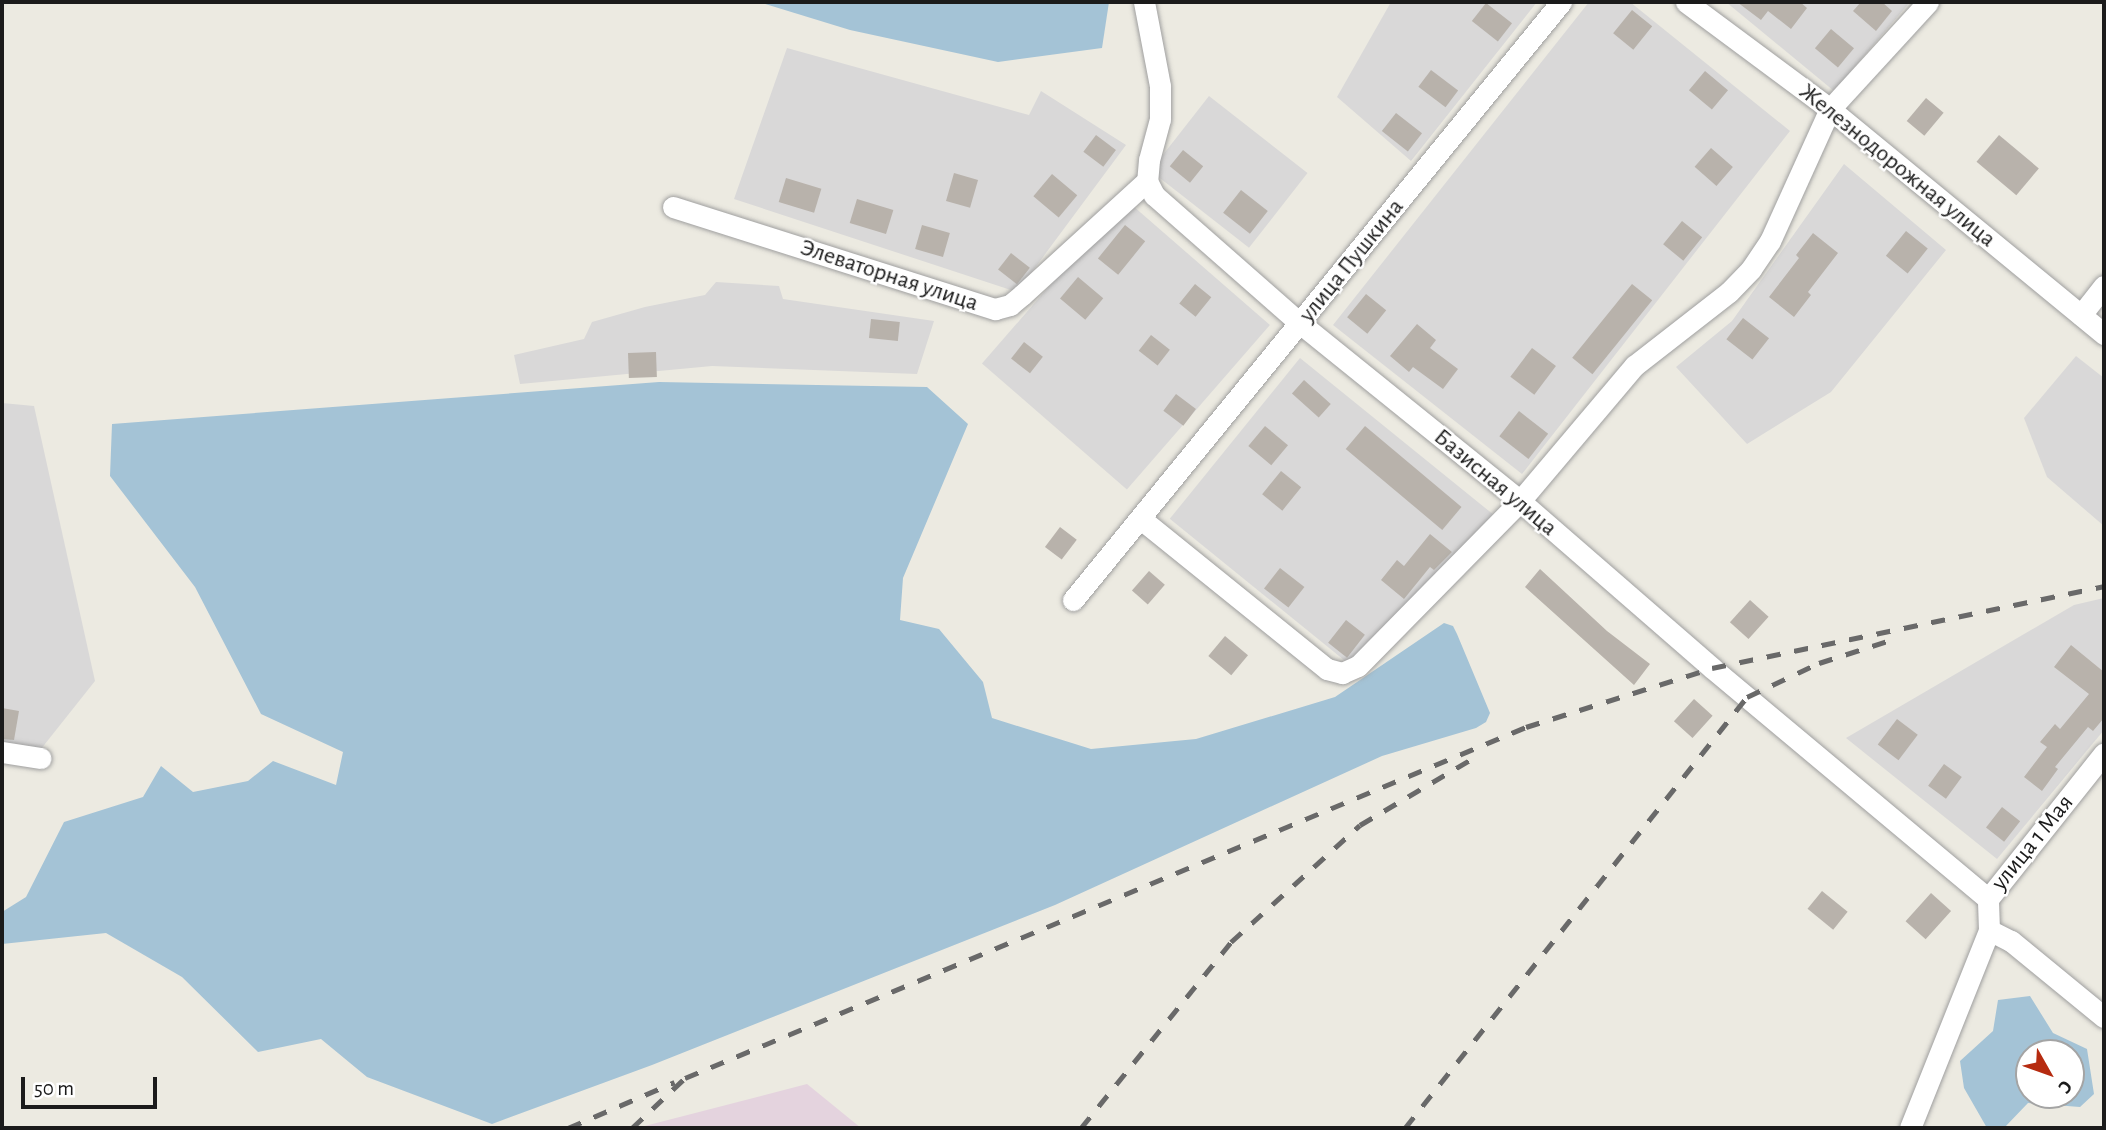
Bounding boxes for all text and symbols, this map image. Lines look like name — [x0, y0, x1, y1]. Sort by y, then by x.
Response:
street label: Железнодорожная улица — [1793, 78, 2001, 254]
street label: улица Пушкина — [1293, 193, 1411, 329]
street label: Элеваторная улица — [796, 234, 982, 318]
street label: Базисная улица — [1428, 423, 1562, 543]
street label: улица 1 Мая — [1986, 789, 2080, 897]
north arrow — [2015, 1039, 2085, 1109]
scale bar — [24, 1064, 161, 1108]
text: С — [2054, 1076, 2076, 1097]
text: 50 m — [34, 1078, 74, 1099]

